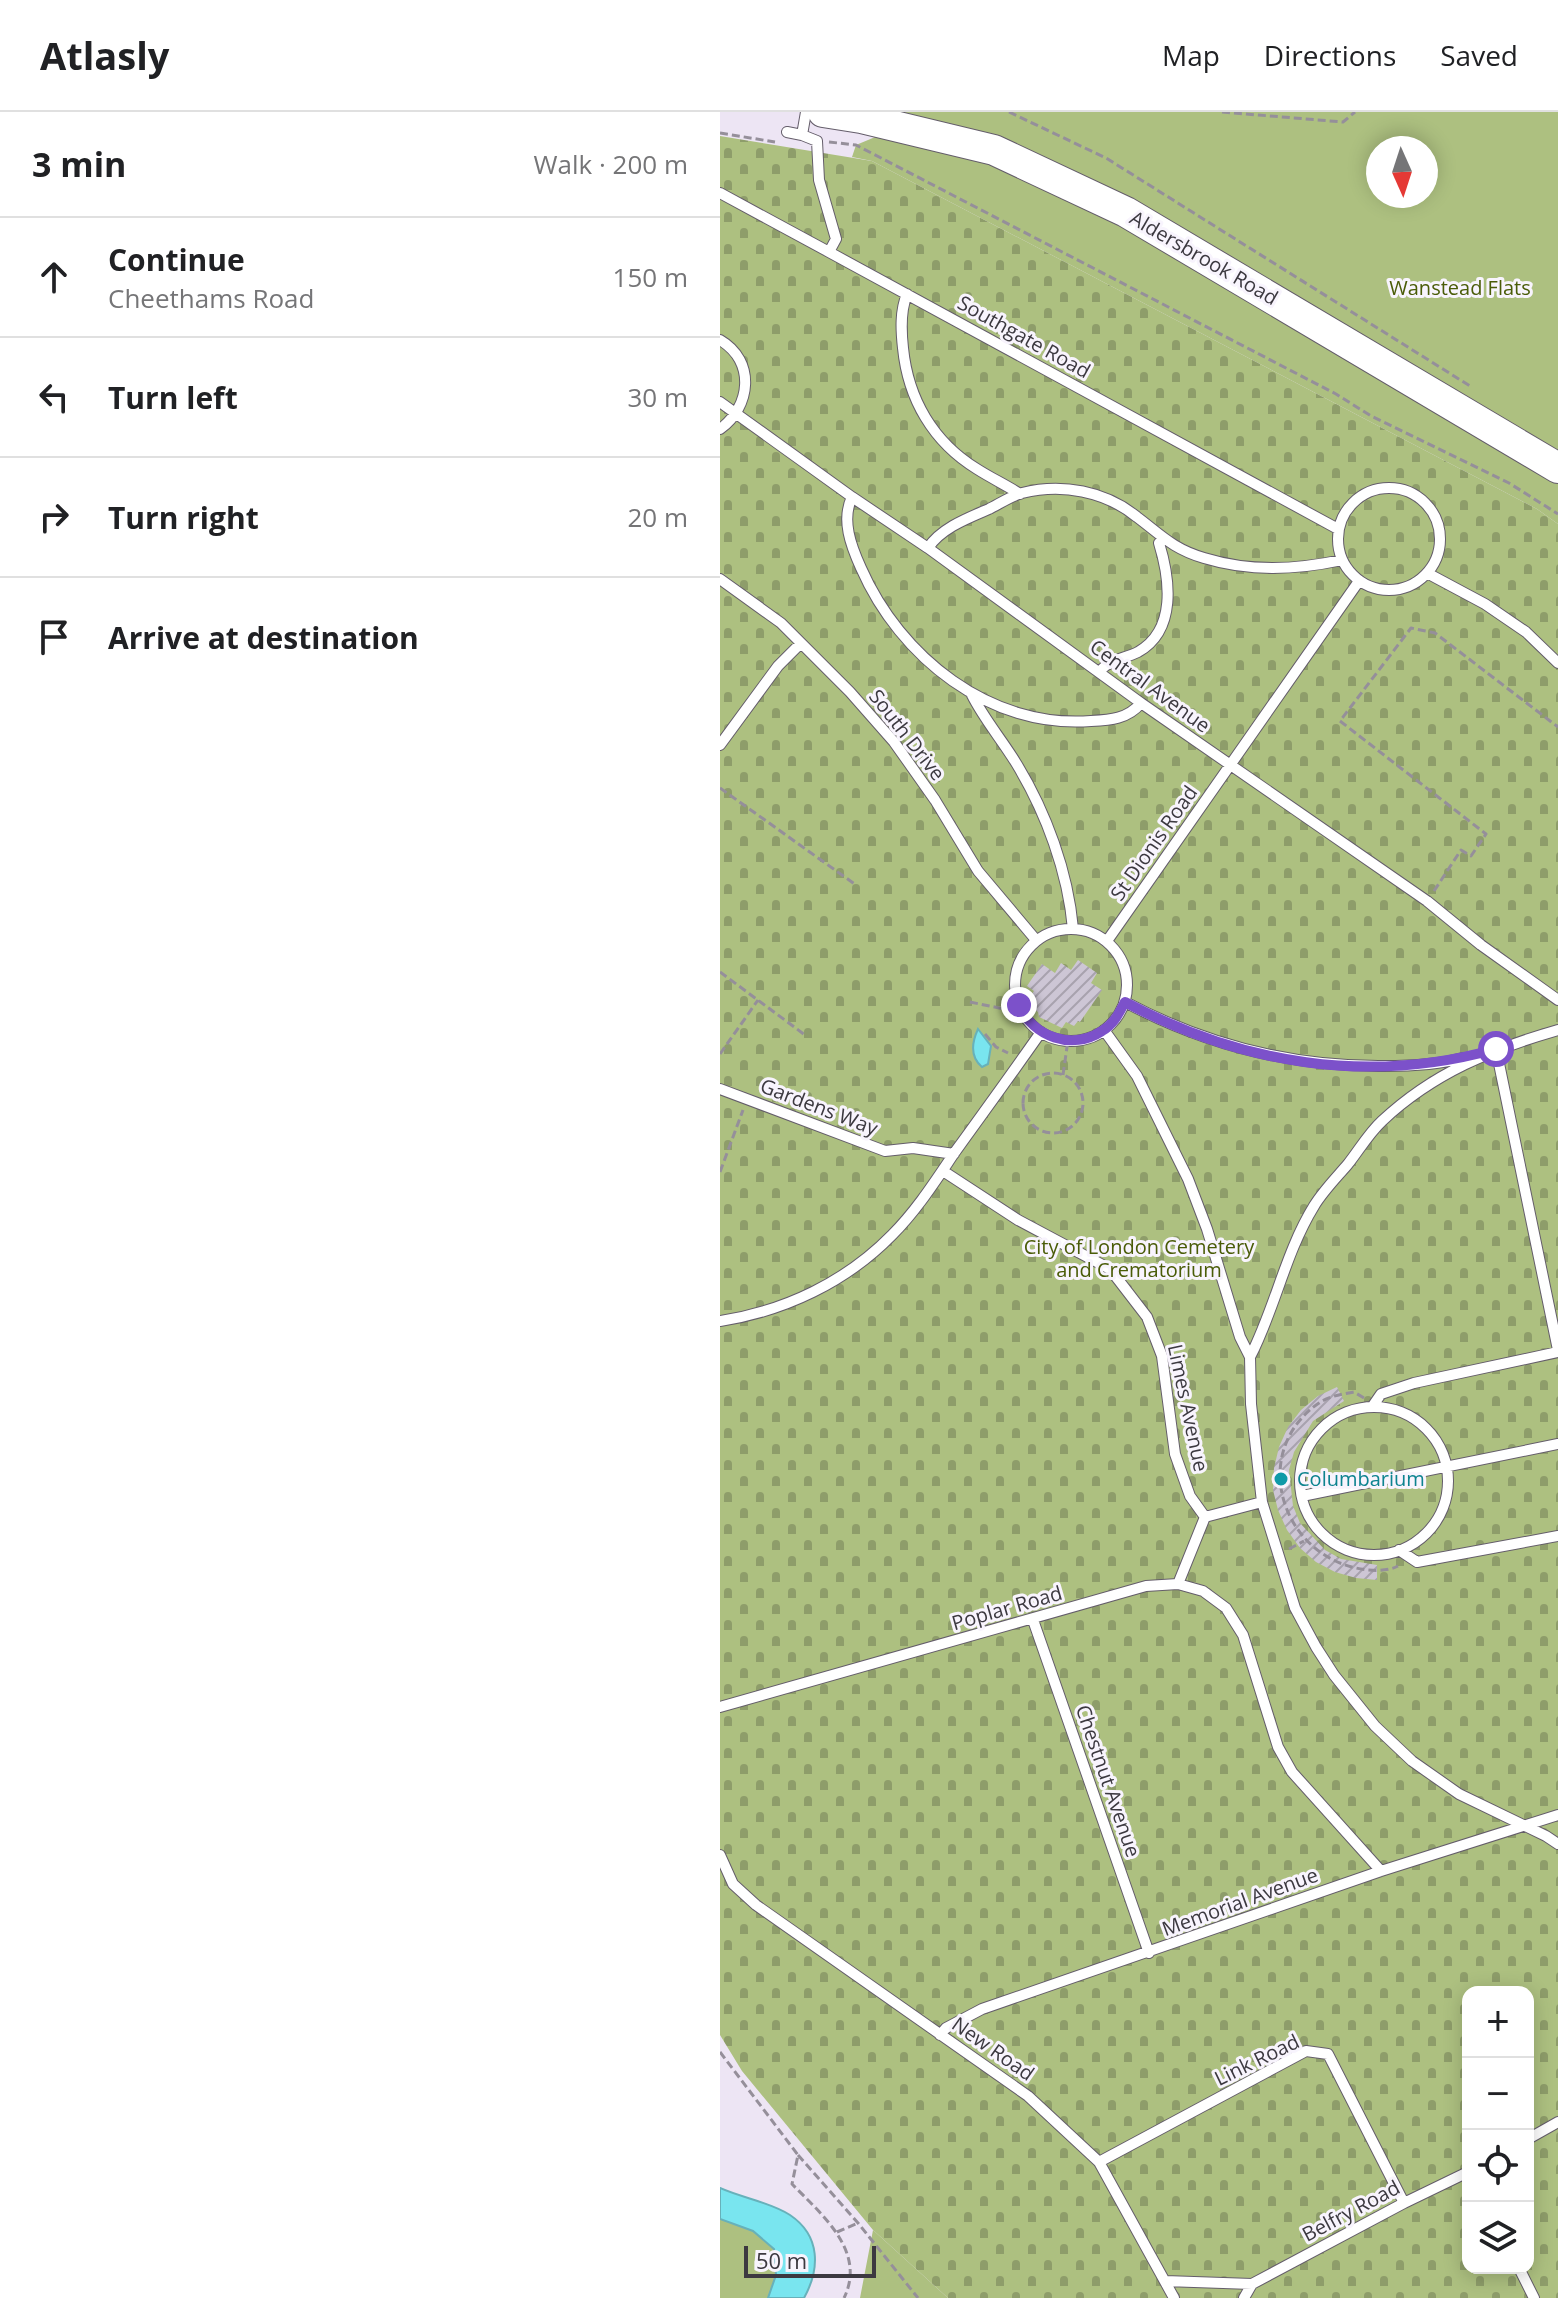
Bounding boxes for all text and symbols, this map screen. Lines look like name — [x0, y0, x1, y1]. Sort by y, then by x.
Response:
text: Atlasly — [40, 29, 169, 81]
text: Map — [1162, 36, 1220, 74]
text: Directions — [1264, 36, 1396, 74]
text: Saved — [1440, 36, 1518, 74]
north arrow — [1366, 136, 1438, 208]
text: 3 min — [32, 141, 126, 187]
text: Walk · 200 m — [534, 146, 688, 182]
street label: Aldersbrook Road — [1125, 204, 1283, 311]
text: Continue — [108, 239, 245, 280]
icon: ahead — [32, 255, 76, 299]
text: 150 m — [613, 259, 688, 295]
park label: Wanstead Flats — [1389, 274, 1531, 301]
text: Cheethams Road — [108, 280, 314, 316]
street label: Southgate Road — [953, 289, 1095, 384]
icon: left — [32, 375, 76, 419]
text: Turn left — [108, 377, 238, 418]
text: 30 m — [627, 379, 688, 415]
icon: right — [32, 495, 76, 539]
text: Turn right — [108, 497, 259, 538]
text: 20 m — [627, 499, 688, 535]
icon: arrive — [32, 615, 76, 659]
text: Arrive at destination — [108, 617, 419, 658]
street label: Central Avenue — [1085, 633, 1216, 738]
street label: South Drive — [863, 684, 952, 786]
street label: St Dionis Road — [1104, 780, 1203, 906]
route end — [1001, 987, 1037, 1023]
route start — [1478, 1031, 1514, 1067]
street label: Gardens Way — [757, 1072, 883, 1142]
park label: City of London Cemetery and Crematorium — [1024, 1233, 1255, 1283]
street label: Limes Avenue — [1162, 1342, 1215, 1474]
place label: Columbarium — [1297, 1465, 1425, 1492]
marker: Columbarium — [1272, 1470, 1290, 1488]
street label: Poplar Road — [949, 1579, 1065, 1636]
street label: Chestnut Avenue — [1070, 1701, 1147, 1861]
street label: Memorial Avenue — [1158, 1861, 1321, 1942]
map controls — [1462, 1986, 1534, 2274]
button: + — [1462, 1986, 1534, 2058]
street label: New Road — [947, 2010, 1040, 2087]
street label: Link Road — [1210, 2027, 1304, 2092]
button: − — [1462, 2058, 1534, 2130]
button: locate — [1462, 2130, 1534, 2202]
street label: Belfry Road — [1297, 2174, 1404, 2248]
button: layers — [1462, 2202, 1534, 2274]
scale bar — [744, 2242, 876, 2278]
text: 50 m — [756, 2245, 807, 2275]

